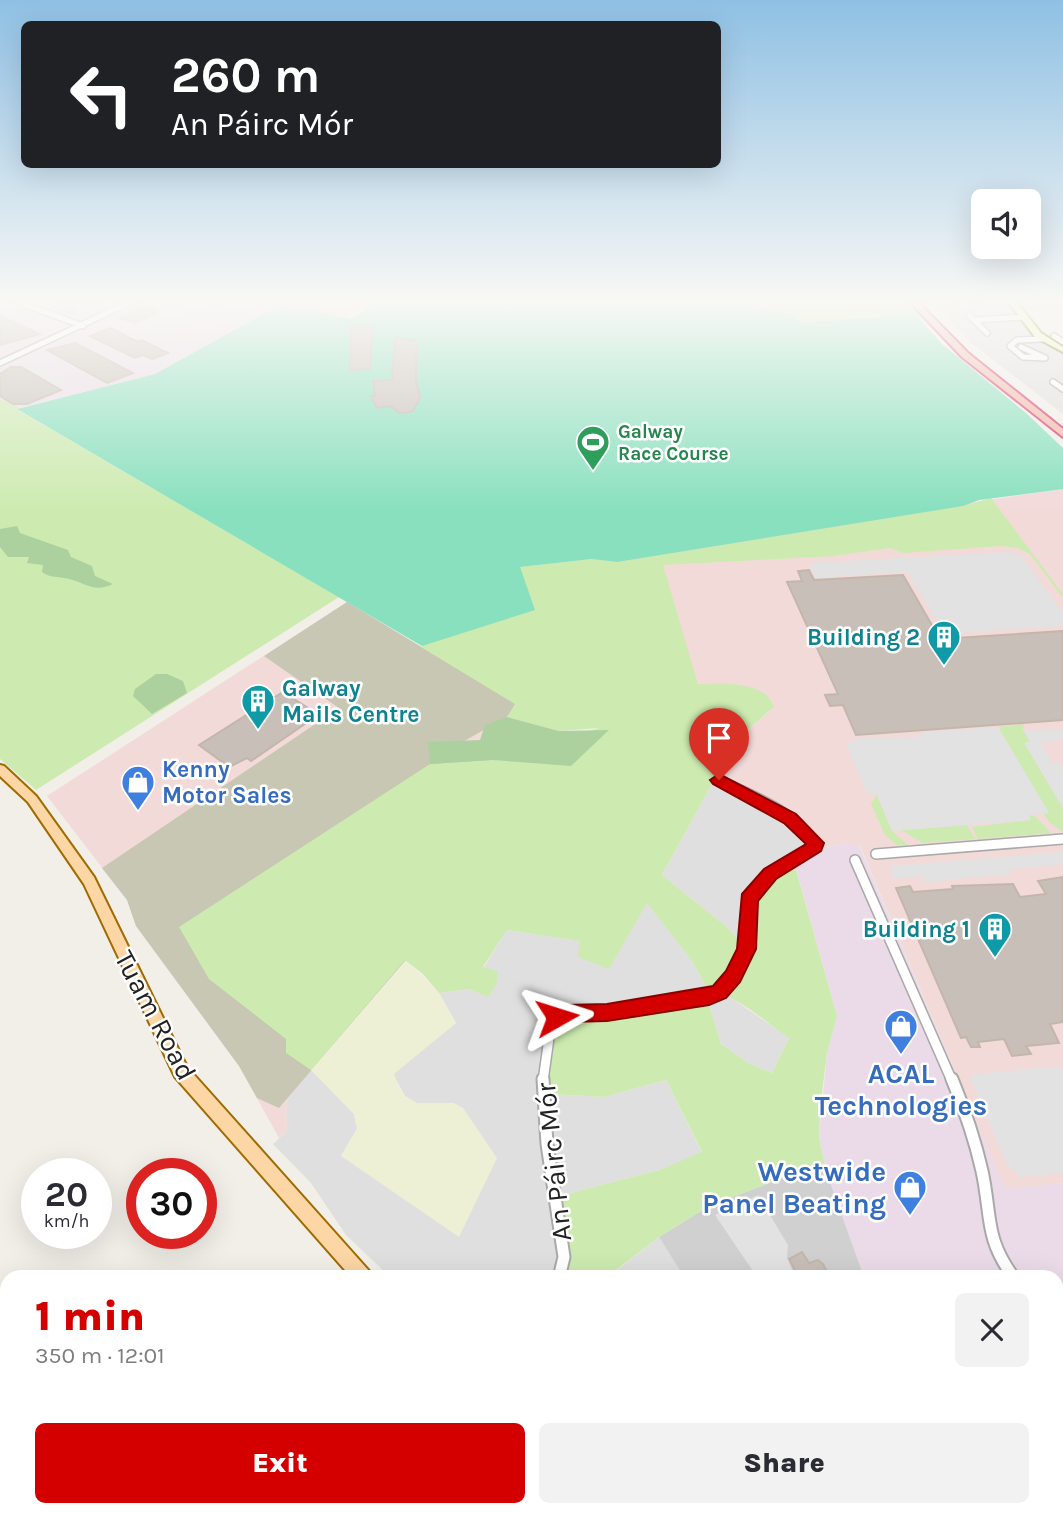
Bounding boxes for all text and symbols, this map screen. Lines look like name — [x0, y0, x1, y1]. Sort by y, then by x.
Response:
text: 260 m — [171, 47, 320, 104]
icon: left — [56, 49, 147, 140]
text: An Páirc Mór — [171, 106, 353, 143]
map controls — [971, 189, 1041, 259]
button: sound — [971, 189, 1041, 259]
place label: Galway Race Course — [618, 421, 729, 465]
sports icon: Galway Race Course — [574, 423, 612, 472]
building icon: Building 2 — [925, 618, 963, 667]
place label: Building 2 — [807, 624, 920, 651]
place label: Galway Mails Centre — [282, 675, 419, 728]
building icon: Galway Mails Centre — [239, 682, 277, 731]
pin — [689, 708, 749, 780]
icon: arrive — [700, 719, 738, 757]
place label: Kenny Motor Sales — [162, 756, 292, 809]
shop icon: Kenny Motor Sales — [119, 763, 157, 812]
building icon: Building 1 — [976, 910, 1014, 959]
place label: Building 1 — [863, 916, 970, 943]
street label: Tuam Road — [108, 945, 203, 1086]
position arrow — [520, 980, 594, 1054]
shop icon: ACAL Technologies — [882, 1007, 920, 1056]
place label: ACAL Technologies — [815, 1057, 987, 1122]
street label: An Páirc Mór — [529, 1080, 578, 1243]
place label: Westwide Panel Beating — [702, 1155, 886, 1220]
speed limit sign: 30 — [126, 1158, 217, 1249]
shop icon: Westwide Panel Beating — [891, 1168, 929, 1217]
text: 20 — [45, 1174, 88, 1215]
text: km/h — [44, 1210, 89, 1232]
text: 1 min — [35, 1291, 145, 1341]
button: close — [955, 1293, 1029, 1367]
text: 350 m · 12:01 — [35, 1342, 165, 1369]
button: Exit — [35, 1423, 525, 1503]
button: Share — [539, 1423, 1029, 1503]

